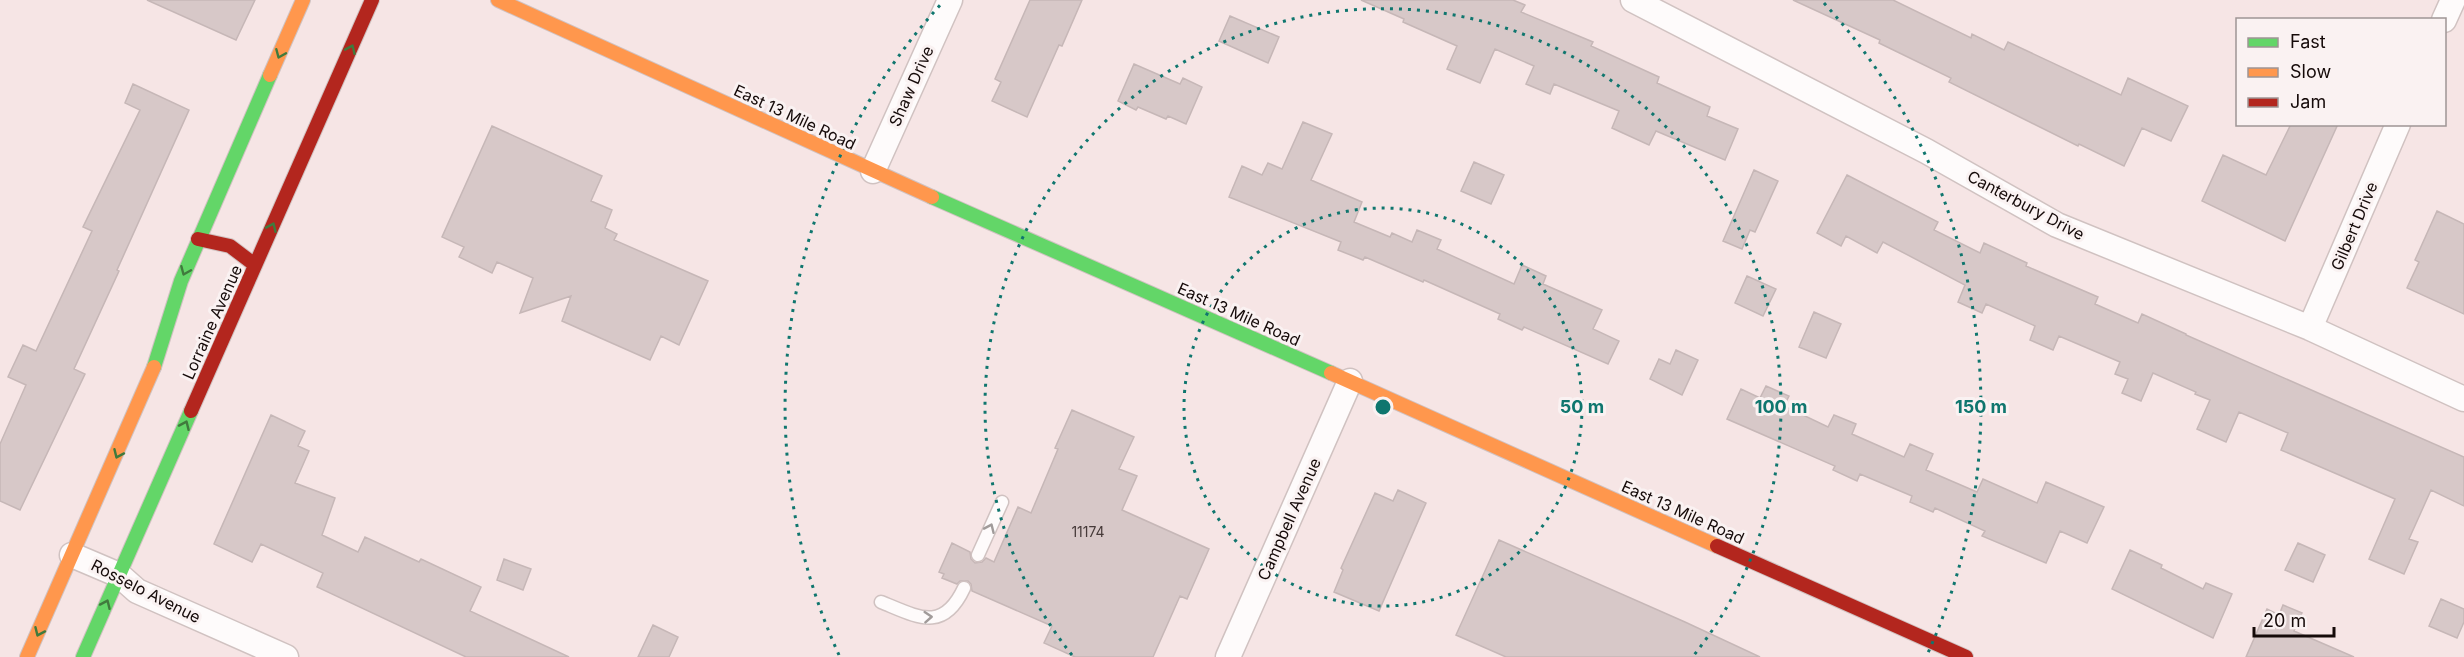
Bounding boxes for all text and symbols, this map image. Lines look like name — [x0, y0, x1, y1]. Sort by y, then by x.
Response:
legend — [2236, 18, 2446, 126]
text: Fast — [2290, 31, 2326, 52]
street label: Shaw Drive — [884, 43, 938, 129]
one-way arrow — [344, 44, 356, 55]
one-way arrow — [275, 47, 287, 58]
text: Slow — [2290, 61, 2331, 82]
street label: East 13 Mile Road — [731, 80, 859, 154]
text: Jam — [2290, 91, 2326, 112]
street label: Canterbury Drive — [1964, 166, 2088, 244]
street label: Gilbert Drive — [2326, 179, 2382, 273]
one-way arrow — [265, 223, 277, 234]
street label: Lorraine Avenue — [178, 262, 246, 382]
one-way arrow — [180, 265, 192, 276]
street label: East 13 Mile Road — [1175, 278, 1303, 350]
text: 50 m — [1560, 396, 1604, 417]
text: 100 m — [1755, 396, 1807, 417]
text: 150 m — [1955, 396, 2007, 417]
centre of rings — [1373, 397, 1393, 417]
one-way arrow — [178, 420, 190, 431]
one-way arrow — [113, 447, 125, 458]
street label: Campbell Avenue — [1253, 455, 1325, 583]
street label: East 13 Mile Road — [1619, 476, 1747, 548]
house number: 11174 — [1071, 523, 1105, 540]
one-way arrow — [983, 524, 995, 535]
street label: Rosselo Avenue — [88, 555, 204, 627]
one-way arrow — [99, 599, 111, 610]
scale bar — [2254, 600, 2334, 638]
one-way arrow — [924, 610, 933, 623]
text: 20 m — [2263, 610, 2306, 631]
one-way arrow — [34, 625, 46, 636]

